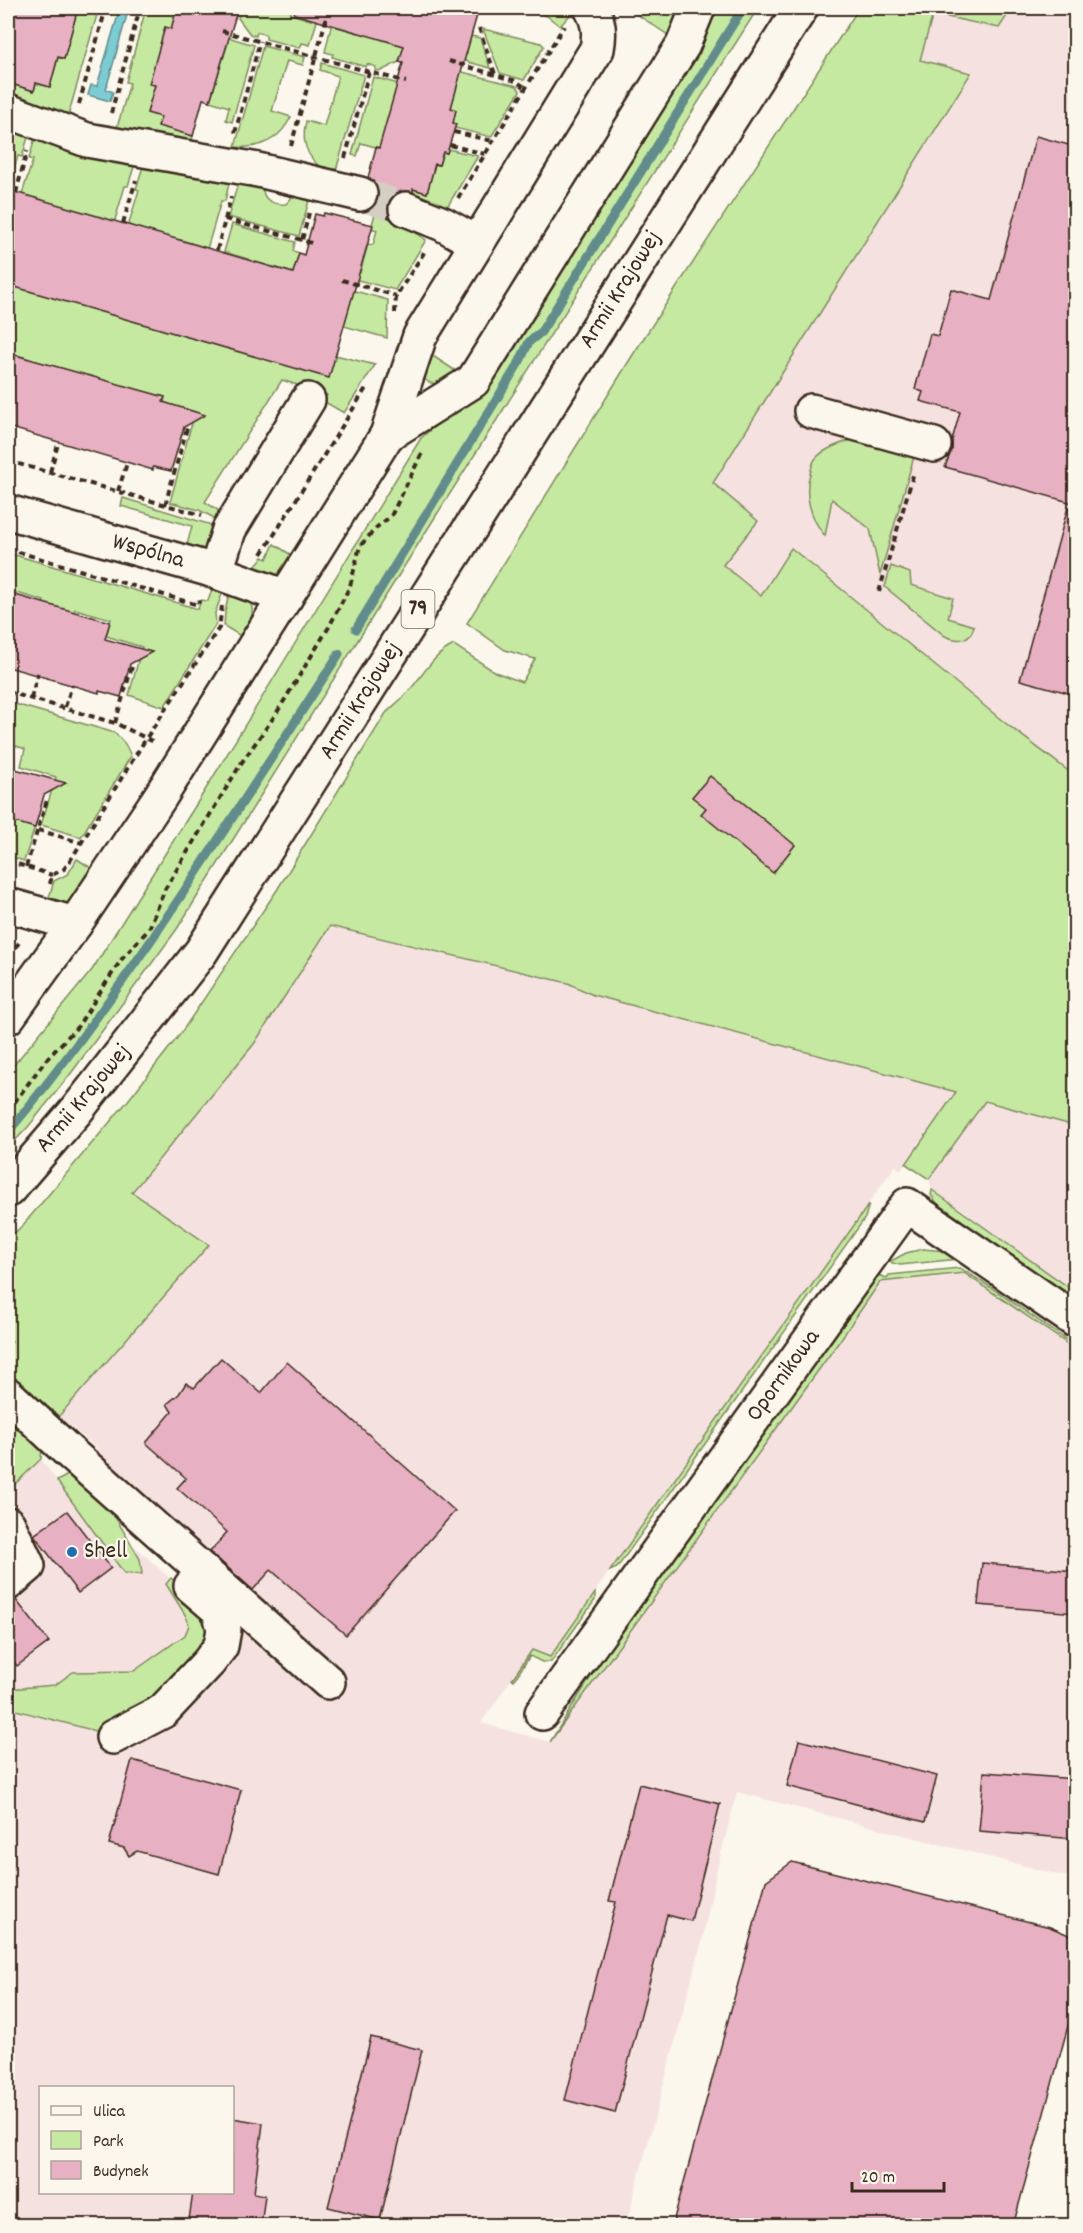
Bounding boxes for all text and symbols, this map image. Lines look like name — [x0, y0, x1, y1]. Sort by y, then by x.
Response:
street label: Armii Krajowej — [571, 224, 671, 356]
street label: Wspólna — [108, 526, 189, 579]
road number: 79 — [402, 590, 434, 628]
street label: Armii Krajowej — [311, 635, 411, 767]
street label: Armii Krajowej — [28, 1037, 140, 1161]
street label: Opornikowa — [739, 1322, 830, 1429]
place label: Shell — [84, 1535, 128, 1569]
marker: Shell — [65, 1545, 79, 1559]
legend — [39, 2086, 234, 2194]
text: Ulica — [93, 2100, 125, 2125]
text: Park — [93, 2130, 124, 2155]
scale bar — [852, 2155, 944, 2193]
text: Budynek — [93, 2160, 149, 2185]
text: 20 m — [861, 2166, 895, 2191]

